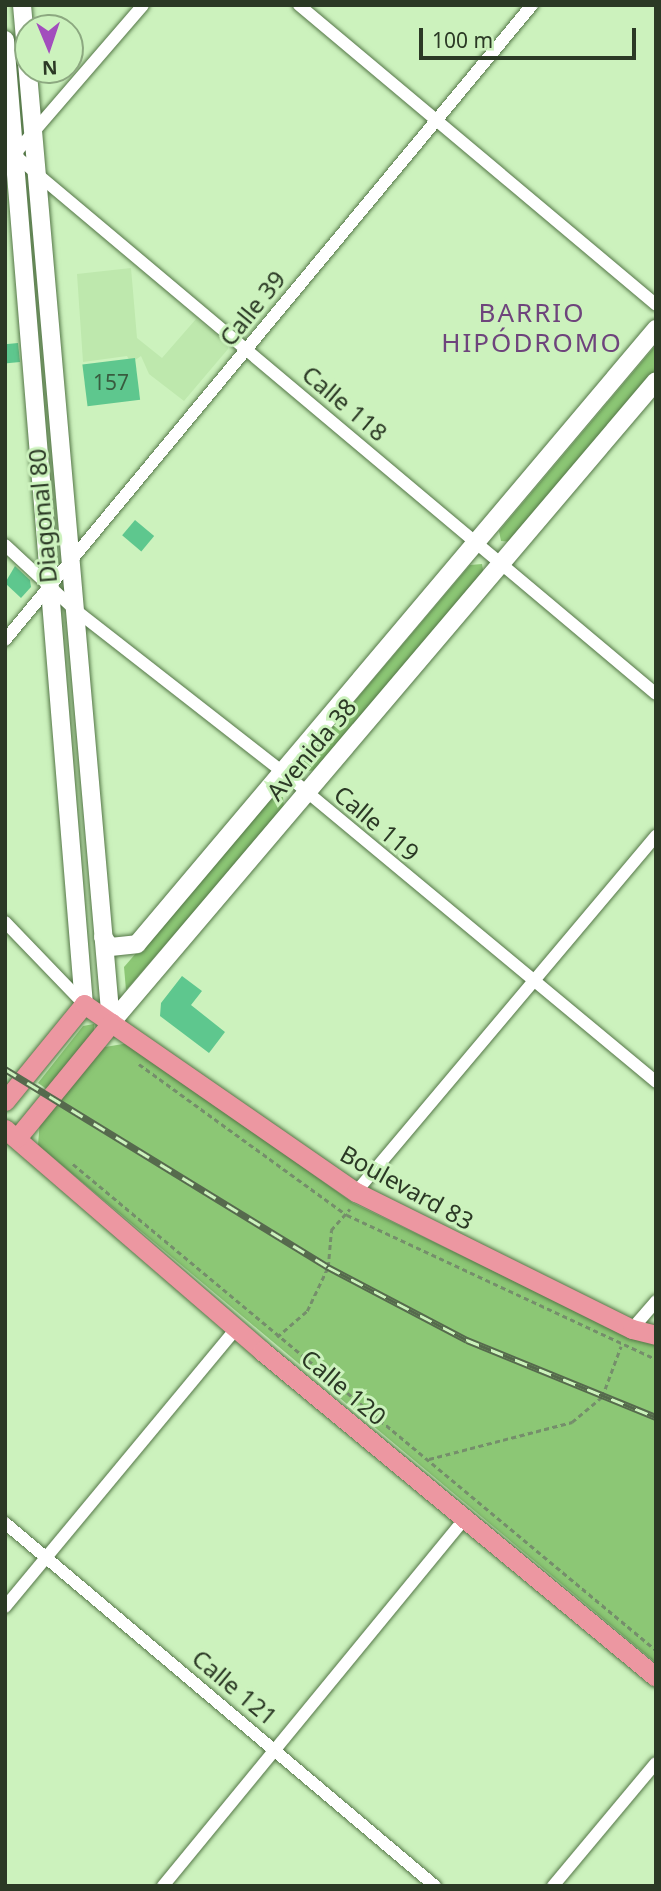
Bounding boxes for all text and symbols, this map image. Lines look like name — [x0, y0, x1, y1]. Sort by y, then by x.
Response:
north arrow — [14, 14, 84, 84]
scale bar — [423, 14, 640, 58]
text: 100 m — [432, 26, 493, 54]
text: N — [41, 55, 58, 81]
street label: Calle 39 — [213, 265, 291, 351]
district label: BARRIO HIPÓDROMO — [442, 297, 622, 358]
street label: Calle 118 — [297, 359, 393, 447]
house number: 157 — [93, 369, 129, 395]
street label: Diagonal 80 — [22, 448, 62, 584]
street label: Avenida 38 — [260, 692, 362, 806]
street label: Calle 119 — [329, 779, 425, 867]
street label: Boulevard 83 — [335, 1139, 479, 1235]
street label: Calle 120 — [296, 1343, 392, 1431]
street label: Calle 121 — [187, 1643, 283, 1731]

